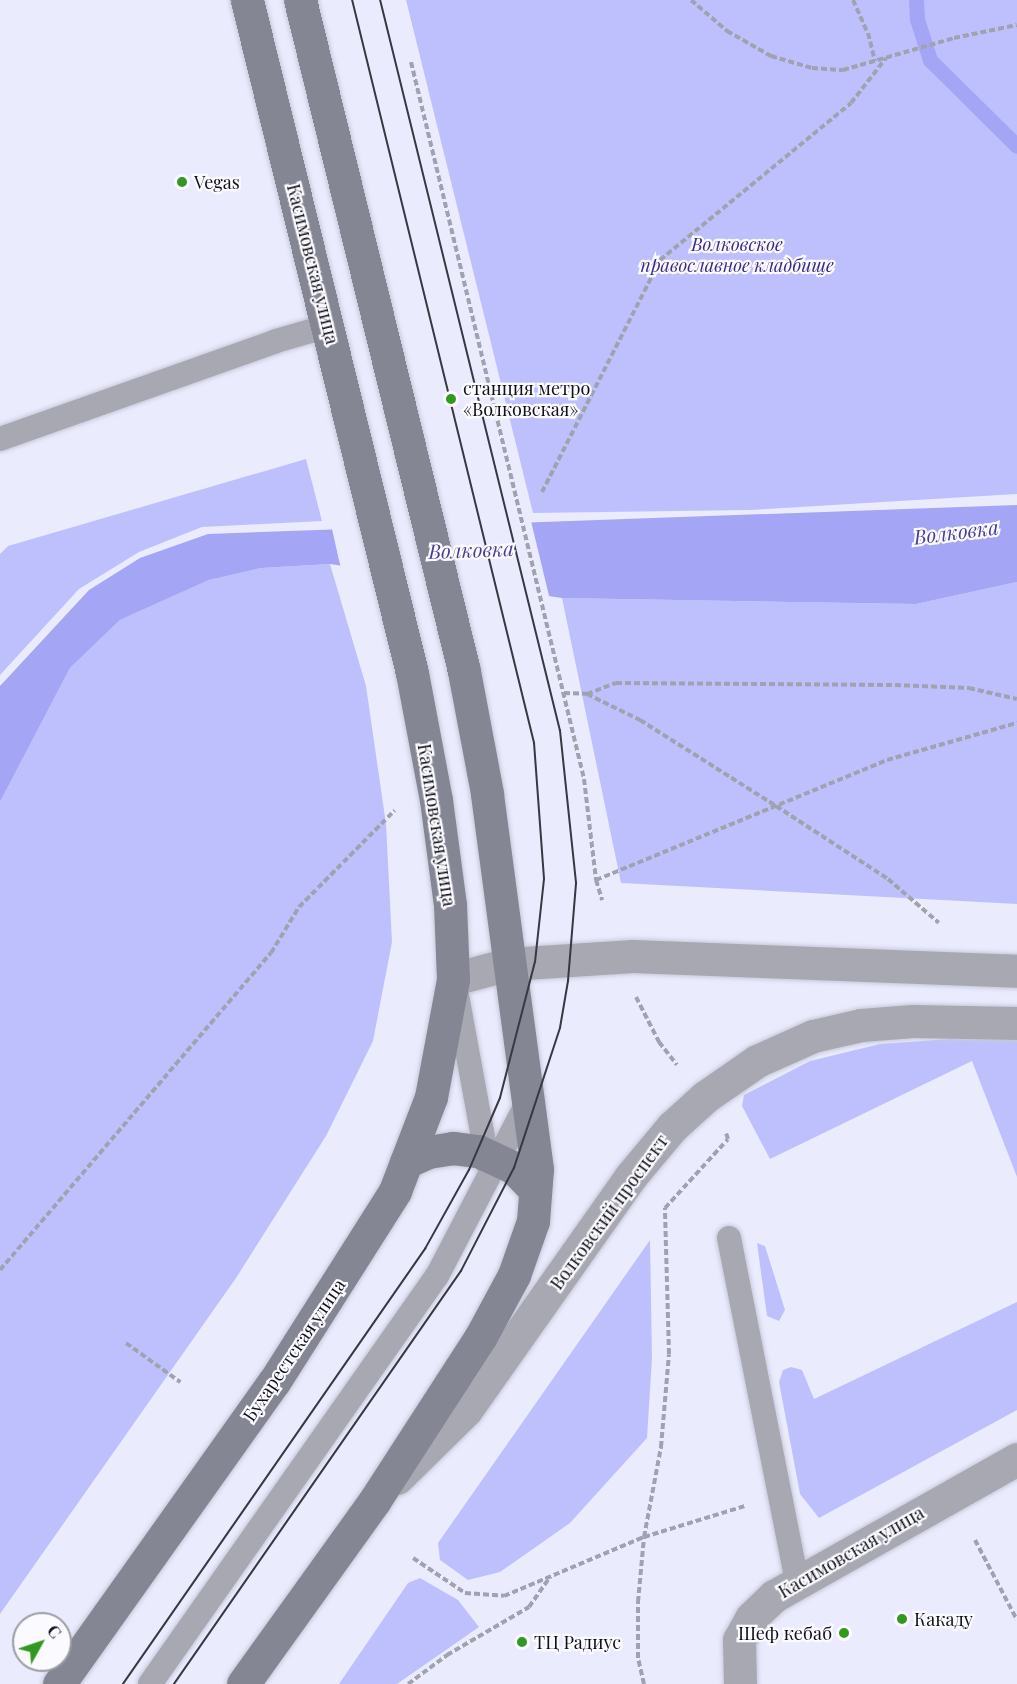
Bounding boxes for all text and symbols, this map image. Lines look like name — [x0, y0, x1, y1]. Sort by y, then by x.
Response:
place label: Vegas — [194, 171, 240, 193]
marker: Vegas — [175, 175, 189, 189]
street label: Касимовская улица — [283, 182, 343, 346]
park label: Волковское православное кладбище — [640, 234, 834, 276]
place label: станция метро «Волковская» — [463, 378, 590, 420]
marker: станция метро «Волковская» — [444, 392, 458, 406]
water label: Волковка — [912, 514, 1000, 548]
water label: Волковка — [428, 536, 514, 562]
street label: Касимовская улица — [413, 742, 461, 908]
street label: Волковский проспект — [546, 1130, 672, 1294]
street label: Бухарестская улица — [238, 1275, 350, 1425]
street label: Касимовская улица — [774, 1502, 928, 1602]
place label: Какаду — [914, 1608, 973, 1630]
north arrow — [12, 1612, 72, 1672]
marker: Какаду — [895, 1612, 909, 1626]
text: С — [43, 1620, 66, 1642]
place label: Шеф кебаб — [738, 1622, 832, 1644]
marker: Шеф кебаб — [837, 1626, 851, 1640]
place label: ТЦ Радиус — [534, 1631, 621, 1653]
marker: ТЦ Радиус — [515, 1635, 529, 1649]

